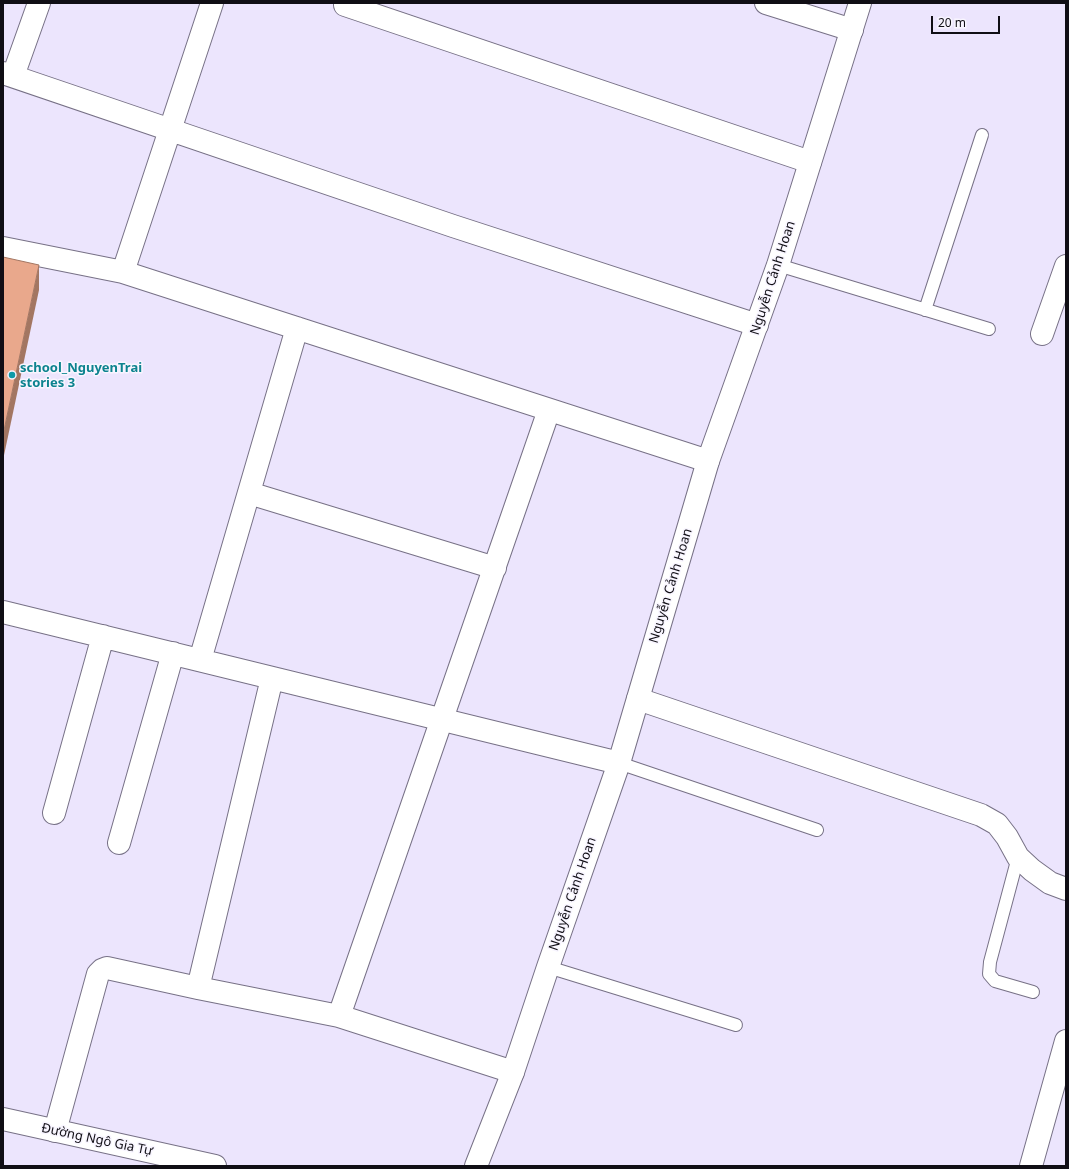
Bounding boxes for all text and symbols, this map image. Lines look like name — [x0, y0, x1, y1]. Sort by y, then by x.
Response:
scale bar — [933, 8, 1002, 34]
text: 20 m — [938, 14, 966, 31]
street label: Nguyễn Cảnh Hoan — [747, 219, 799, 337]
place label: school_NguyenTrai stories 3 — [20, 360, 142, 391]
marker: school_NguyenTrai stories 3 — [7, 370, 17, 380]
street label: Nguyễn Cảnh Hoan — [646, 527, 696, 645]
street label: Nguyễn Cảnh Hoan — [546, 835, 600, 953]
street label: Đường Ngô Gia Tự — [40, 1121, 154, 1159]

